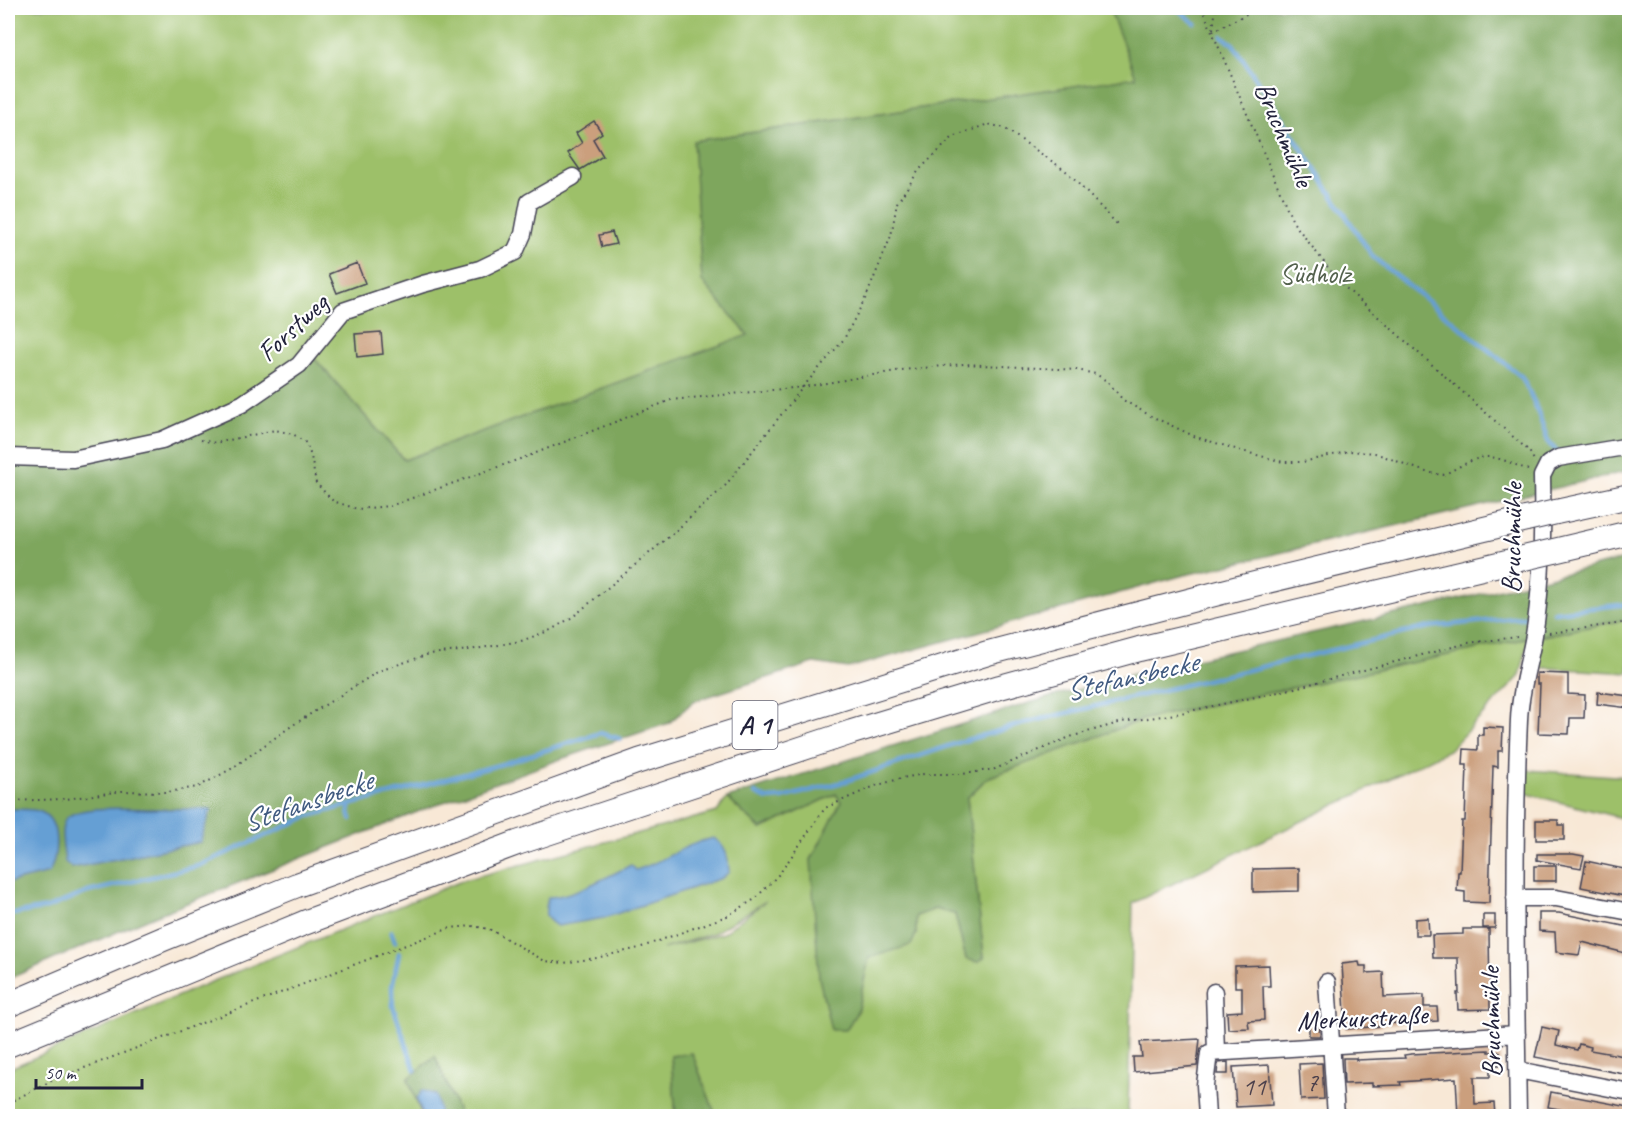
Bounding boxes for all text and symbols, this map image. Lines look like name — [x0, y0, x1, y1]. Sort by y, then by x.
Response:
street label: Bruchmühle — [1247, 77, 1323, 194]
park label: Südholz — [1279, 256, 1354, 291]
street label: Forstweg — [250, 284, 337, 369]
street label: Bruchmühle — [1493, 481, 1530, 594]
water label: Stefansbecke — [1061, 641, 1205, 710]
road number: A 1 — [732, 701, 777, 749]
water label: Stefansbecke — [237, 760, 381, 841]
street label: Bruchmühle — [1472, 965, 1509, 1077]
street label: Merkurstraße — [1296, 997, 1430, 1038]
scale bar — [36, 1052, 142, 1090]
text: 50 m — [45, 1062, 78, 1084]
house number: 7 — [1306, 1066, 1319, 1099]
house number: 11 — [1242, 1070, 1267, 1103]

